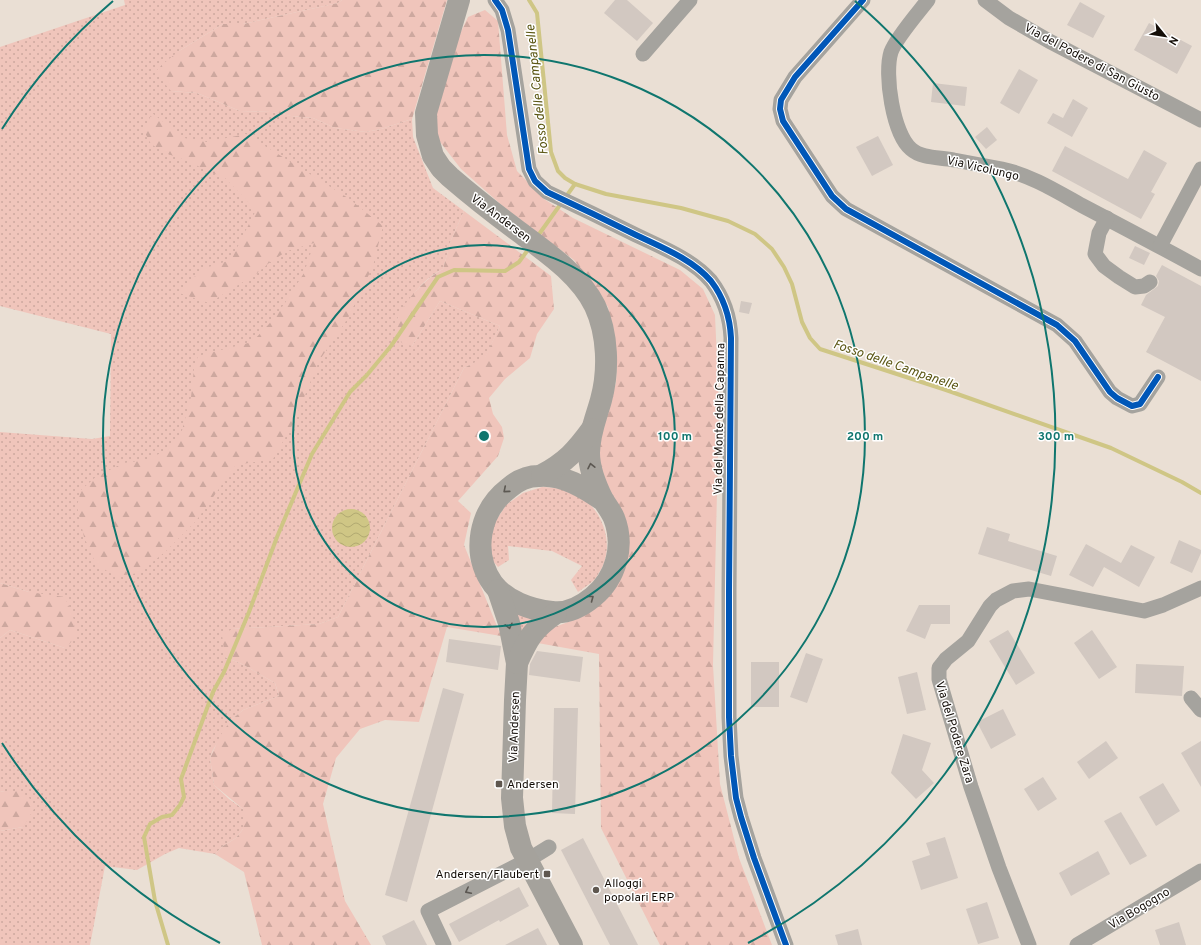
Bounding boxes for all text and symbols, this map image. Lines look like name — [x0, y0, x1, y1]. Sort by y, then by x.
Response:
north arrow — [1145, 16, 1185, 56]
street label: Via del Podere di San Giusto — [1021, 20, 1162, 106]
water label: Fosso delle Campanelle — [523, 24, 553, 156]
text: N — [1165, 34, 1181, 47]
street label: Via Vicolungo — [945, 153, 1021, 185]
street label: Via Andersen — [467, 191, 534, 247]
water label: Fosso delle Campanelle — [831, 337, 960, 395]
street label: Via del Monte della Capanna — [711, 343, 729, 495]
centre of rings — [477, 429, 491, 443]
text: 100 m — [658, 429, 692, 445]
text: 200 m — [847, 429, 883, 445]
text: 300 m — [1038, 429, 1074, 445]
one-way arrow — [587, 463, 596, 469]
one-way arrow — [504, 486, 511, 493]
one-way arrow — [587, 596, 594, 603]
one-way arrow — [504, 622, 513, 629]
street label: Via del Podere Zara — [931, 679, 977, 785]
street label: Via Andersen — [506, 691, 524, 763]
place label: Andersen — [507, 777, 559, 793]
marker: Andersen — [494, 779, 504, 789]
place label: Andersen/Flaubert — [436, 867, 539, 883]
marker: Andersen/Flaubert — [542, 869, 552, 879]
place label: Alloggi popolari ERP — [604, 876, 674, 906]
street label: Via Bogogno — [1106, 884, 1173, 933]
marker: Alloggi popolari ERP — [591, 885, 601, 895]
one-way arrow — [465, 886, 472, 894]

